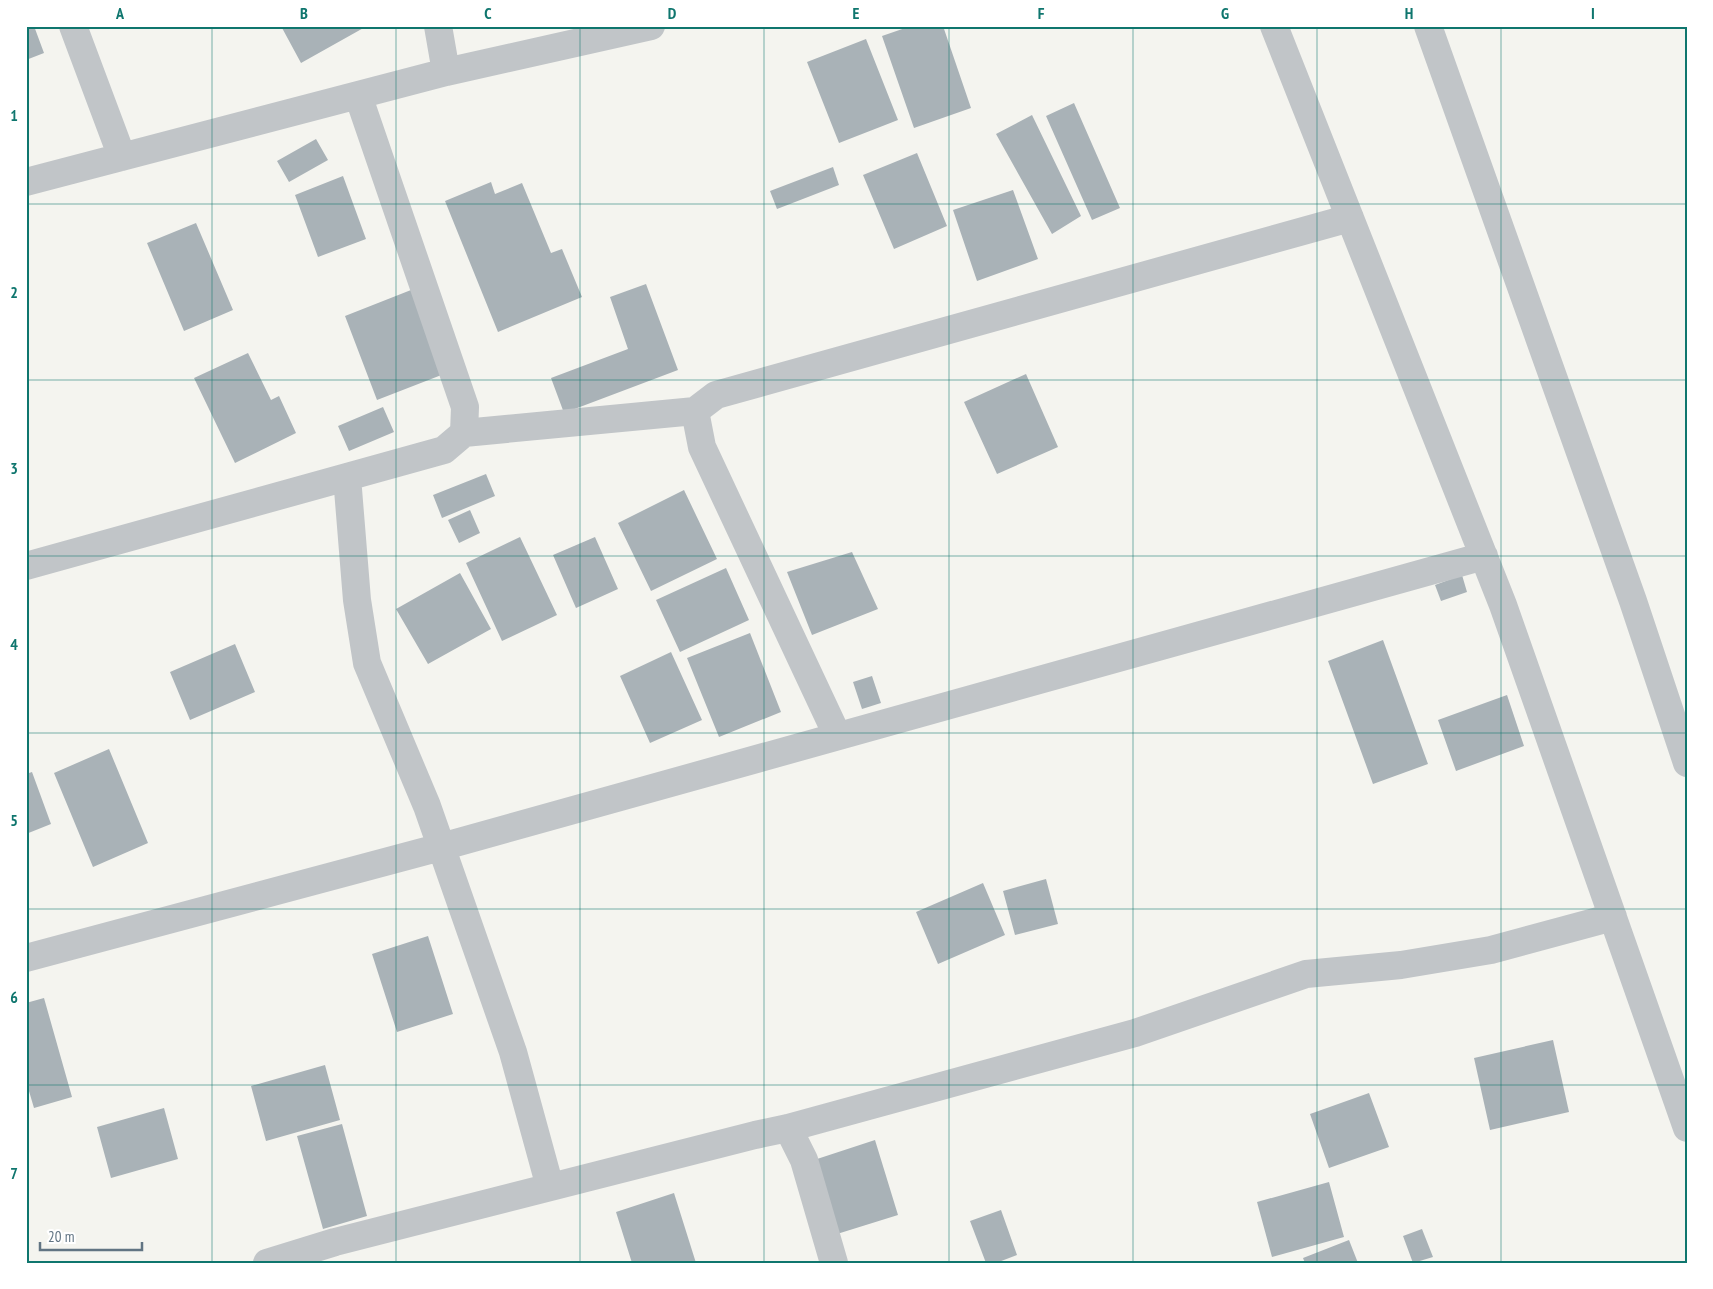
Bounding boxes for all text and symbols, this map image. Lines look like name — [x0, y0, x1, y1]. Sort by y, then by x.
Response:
text: A — [115, 3, 125, 23]
text: B — [300, 3, 308, 23]
text: C — [484, 3, 492, 23]
text: D — [668, 3, 677, 23]
text: E — [853, 3, 860, 23]
text: F — [1038, 3, 1045, 23]
text: G — [1221, 3, 1229, 23]
text: H — [1405, 3, 1413, 23]
text: I — [1591, 3, 1595, 23]
text: 1 — [10, 105, 18, 125]
text: 2 — [10, 282, 18, 302]
text: 3 — [10, 458, 18, 478]
text: 4 — [10, 634, 18, 654]
text: 5 — [10, 810, 18, 830]
text: 6 — [10, 987, 18, 1007]
text: 7 — [10, 1163, 18, 1183]
scale bar — [40, 1219, 142, 1251]
text: 20 m — [48, 1227, 74, 1246]

